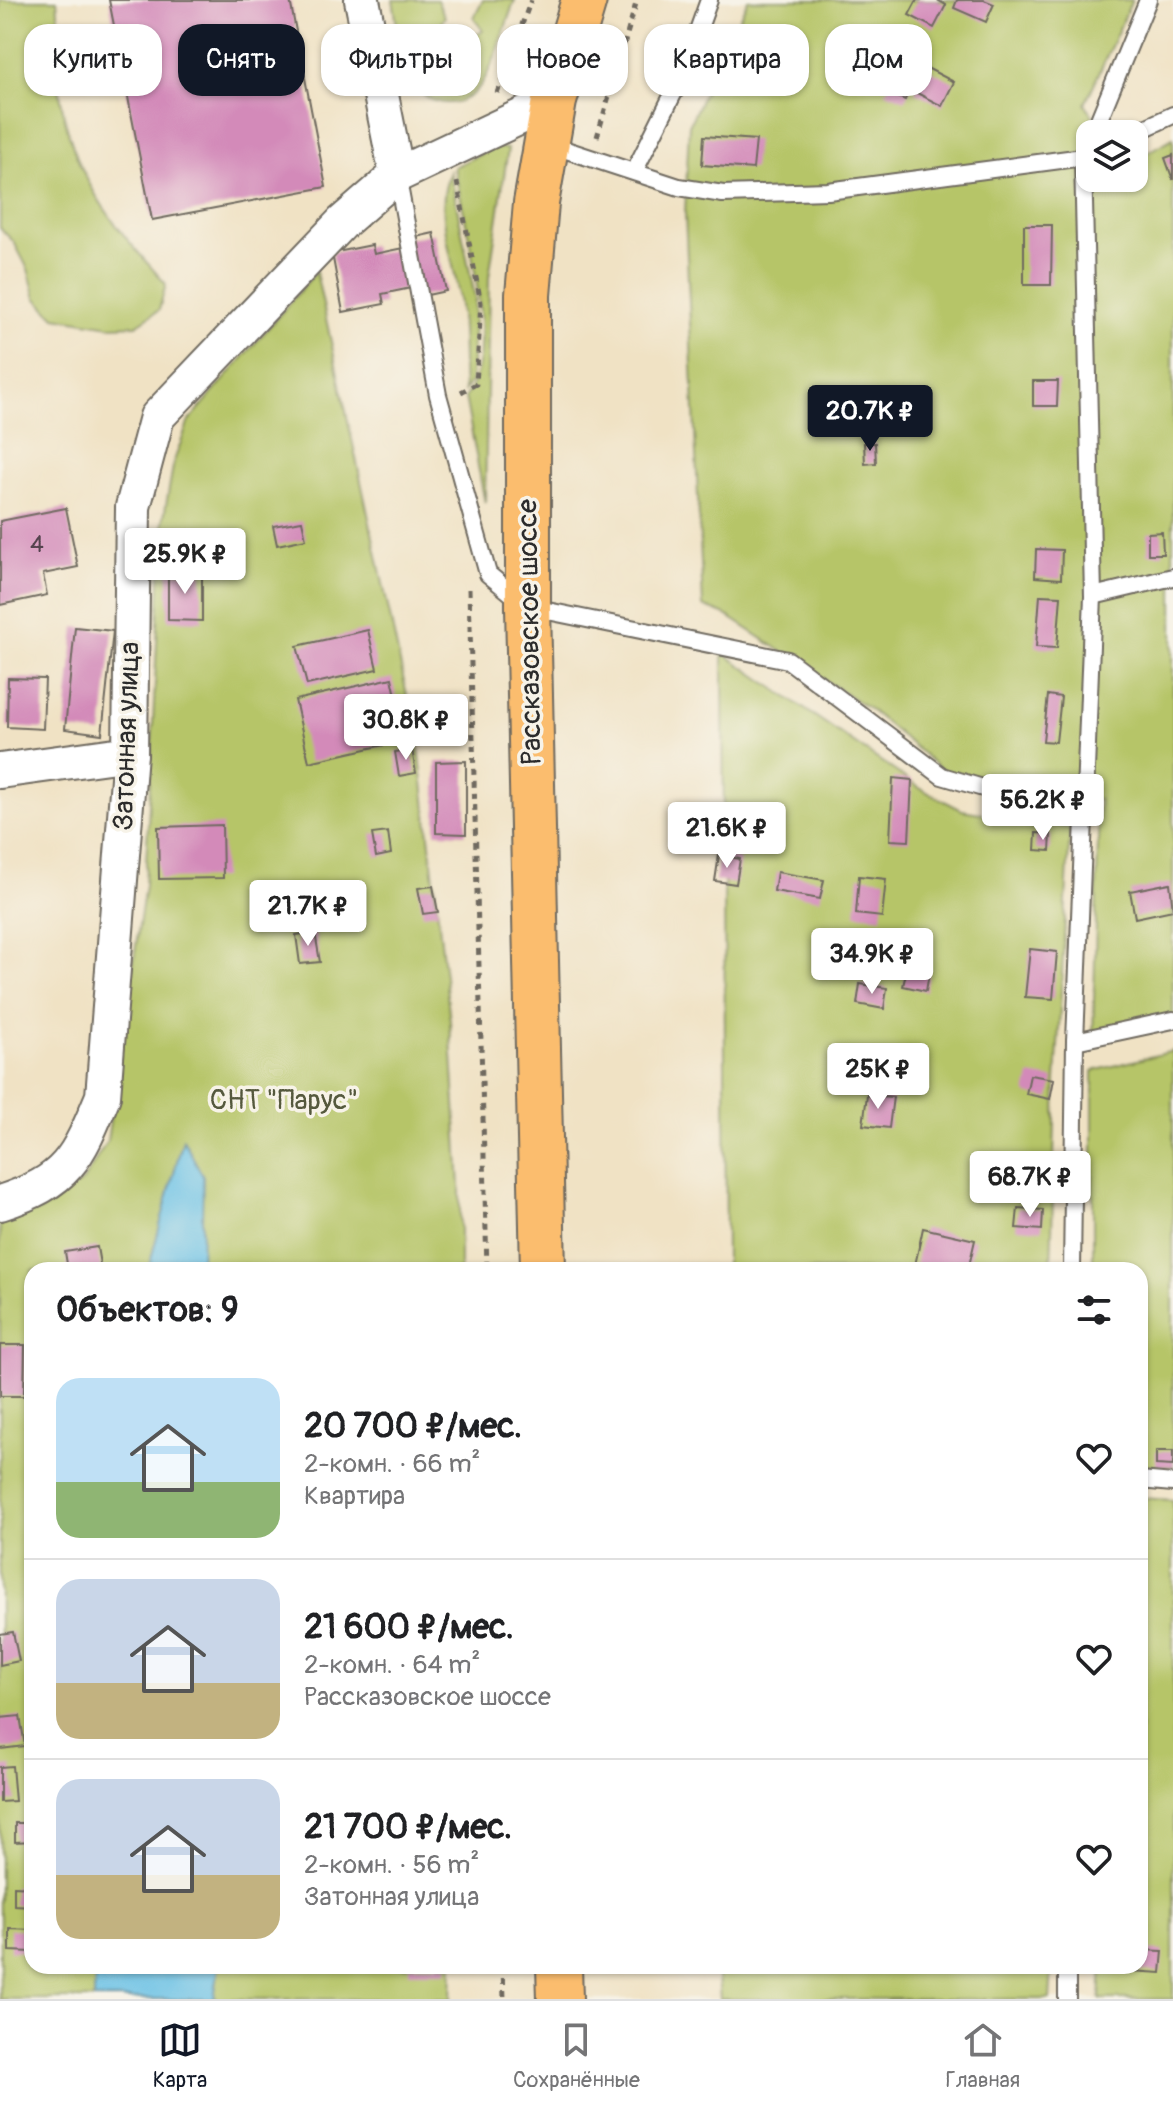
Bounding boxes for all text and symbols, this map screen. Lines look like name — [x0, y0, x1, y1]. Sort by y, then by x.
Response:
chip: Купить — [24, 24, 162, 96]
chip: Снять — [178, 24, 305, 96]
chip: Фильтры — [321, 24, 481, 96]
chip: Новое — [497, 24, 628, 96]
chip: Квартира — [644, 24, 809, 96]
chip: Дом — [825, 24, 932, 96]
map controls — [1076, 120, 1148, 192]
button: layers — [1076, 120, 1148, 192]
pin: 20.7K ₽ — [796, 385, 944, 453]
text: 20.7K ₽ — [826, 395, 914, 427]
street label: Рассказовское шоссе — [510, 499, 550, 765]
pin: 25.9K ₽ — [111, 528, 259, 596]
house number: 4 — [30, 530, 44, 559]
text: 25.9K ₽ — [143, 538, 227, 570]
street label: Затонная улица — [106, 641, 148, 831]
pin: 30.8K ₽ — [332, 694, 480, 762]
text: 30.8K ₽ — [362, 704, 450, 736]
pin: 56.2K ₽ — [969, 774, 1117, 842]
text: 56.2K ₽ — [1000, 784, 1086, 816]
pin: 21.6K ₽ — [653, 802, 801, 870]
text: 21.6K ₽ — [686, 812, 768, 844]
pin: 21.7K ₽ — [234, 880, 382, 948]
text: 21.7K ₽ — [267, 890, 349, 922]
pin: 34.9K ₽ — [798, 928, 946, 996]
text: 34.9K ₽ — [829, 938, 915, 970]
pin: 25K ₽ — [822, 1043, 934, 1111]
text: 25K ₽ — [845, 1053, 911, 1085]
park label: СНТ "Парус" — [210, 1083, 358, 1118]
pin: 68.7K ₽ — [956, 1151, 1104, 1219]
text: 68.7K ₽ — [988, 1161, 1072, 1193]
icon: filters — [1072, 1288, 1116, 1332]
text: Объектов: 9 — [56, 1289, 238, 1332]
text: 20 700 ₽/мес. — [304, 1405, 522, 1448]
icon: home — [120, 1410, 216, 1506]
icon: heart — [1072, 1436, 1116, 1480]
text: 2-комн. · 66 m² — [304, 1448, 480, 1480]
text: Квартира — [304, 1480, 405, 1512]
text: 21 600 ₽/мес. — [304, 1606, 514, 1649]
icon: home — [120, 1611, 216, 1707]
icon: heart — [1072, 1637, 1116, 1681]
text: 2-комн. · 64 m² — [304, 1649, 480, 1681]
text: Рассказовское шоссе — [304, 1681, 551, 1713]
text: 21 700 ₽/мес. — [304, 1806, 512, 1849]
icon: home — [120, 1811, 216, 1907]
icon: heart — [1072, 1837, 1116, 1881]
text: 2-комн. · 56 m² — [304, 1849, 479, 1881]
text: Затонная улица — [304, 1881, 479, 1913]
tab: Карта — [153, 2018, 207, 2094]
tab: Сохранённые — [513, 2018, 640, 2094]
tab: Главная — [945, 2018, 1020, 2094]

